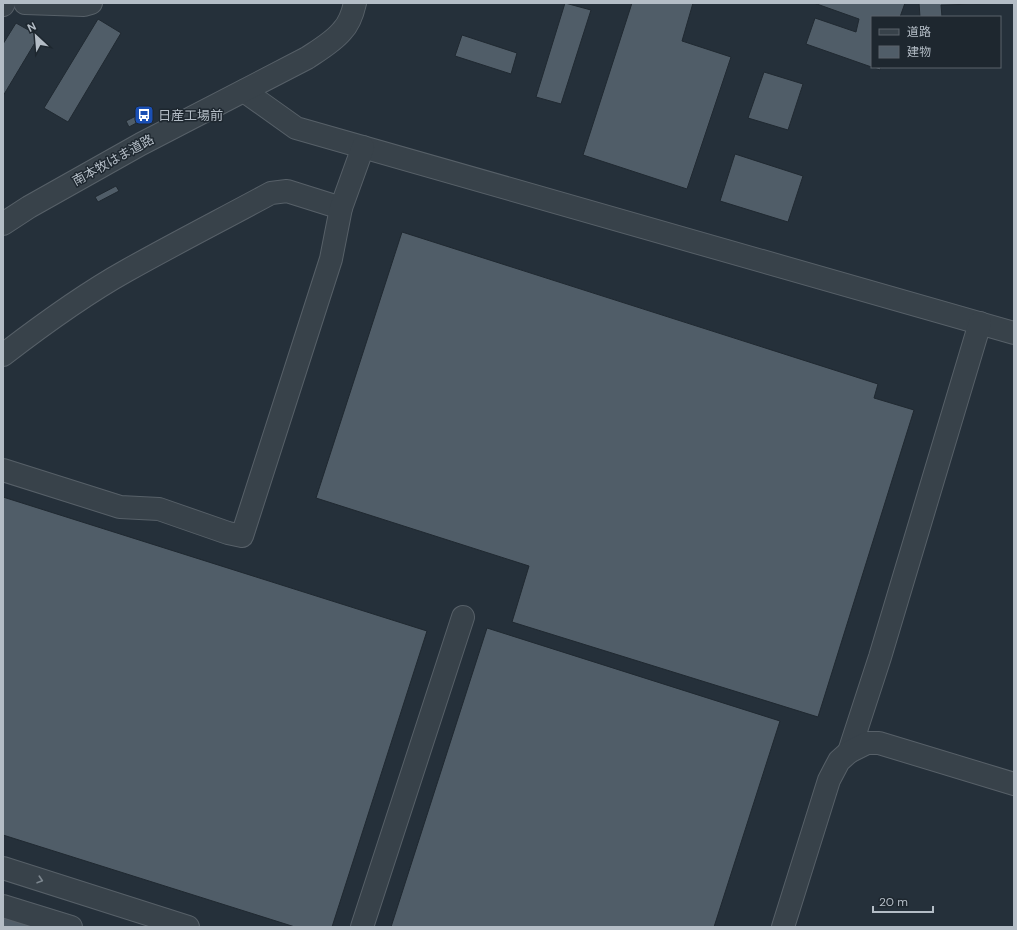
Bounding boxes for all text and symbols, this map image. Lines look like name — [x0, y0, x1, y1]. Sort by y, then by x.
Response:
north arrow — [16, 16, 56, 56]
legend — [871, 16, 1001, 68]
text: N — [25, 19, 38, 35]
text: 道路 — [907, 24, 931, 40]
text: 建物 — [907, 44, 931, 60]
bus stop icon: 日産工場前 — [133, 104, 155, 126]
place label: 日産工場前 — [158, 107, 223, 124]
street label: 南本牧はま道路 — [69, 131, 157, 189]
one-way arrow — [36, 875, 43, 883]
scale bar — [873, 888, 933, 914]
text: 20 m — [879, 894, 908, 910]

